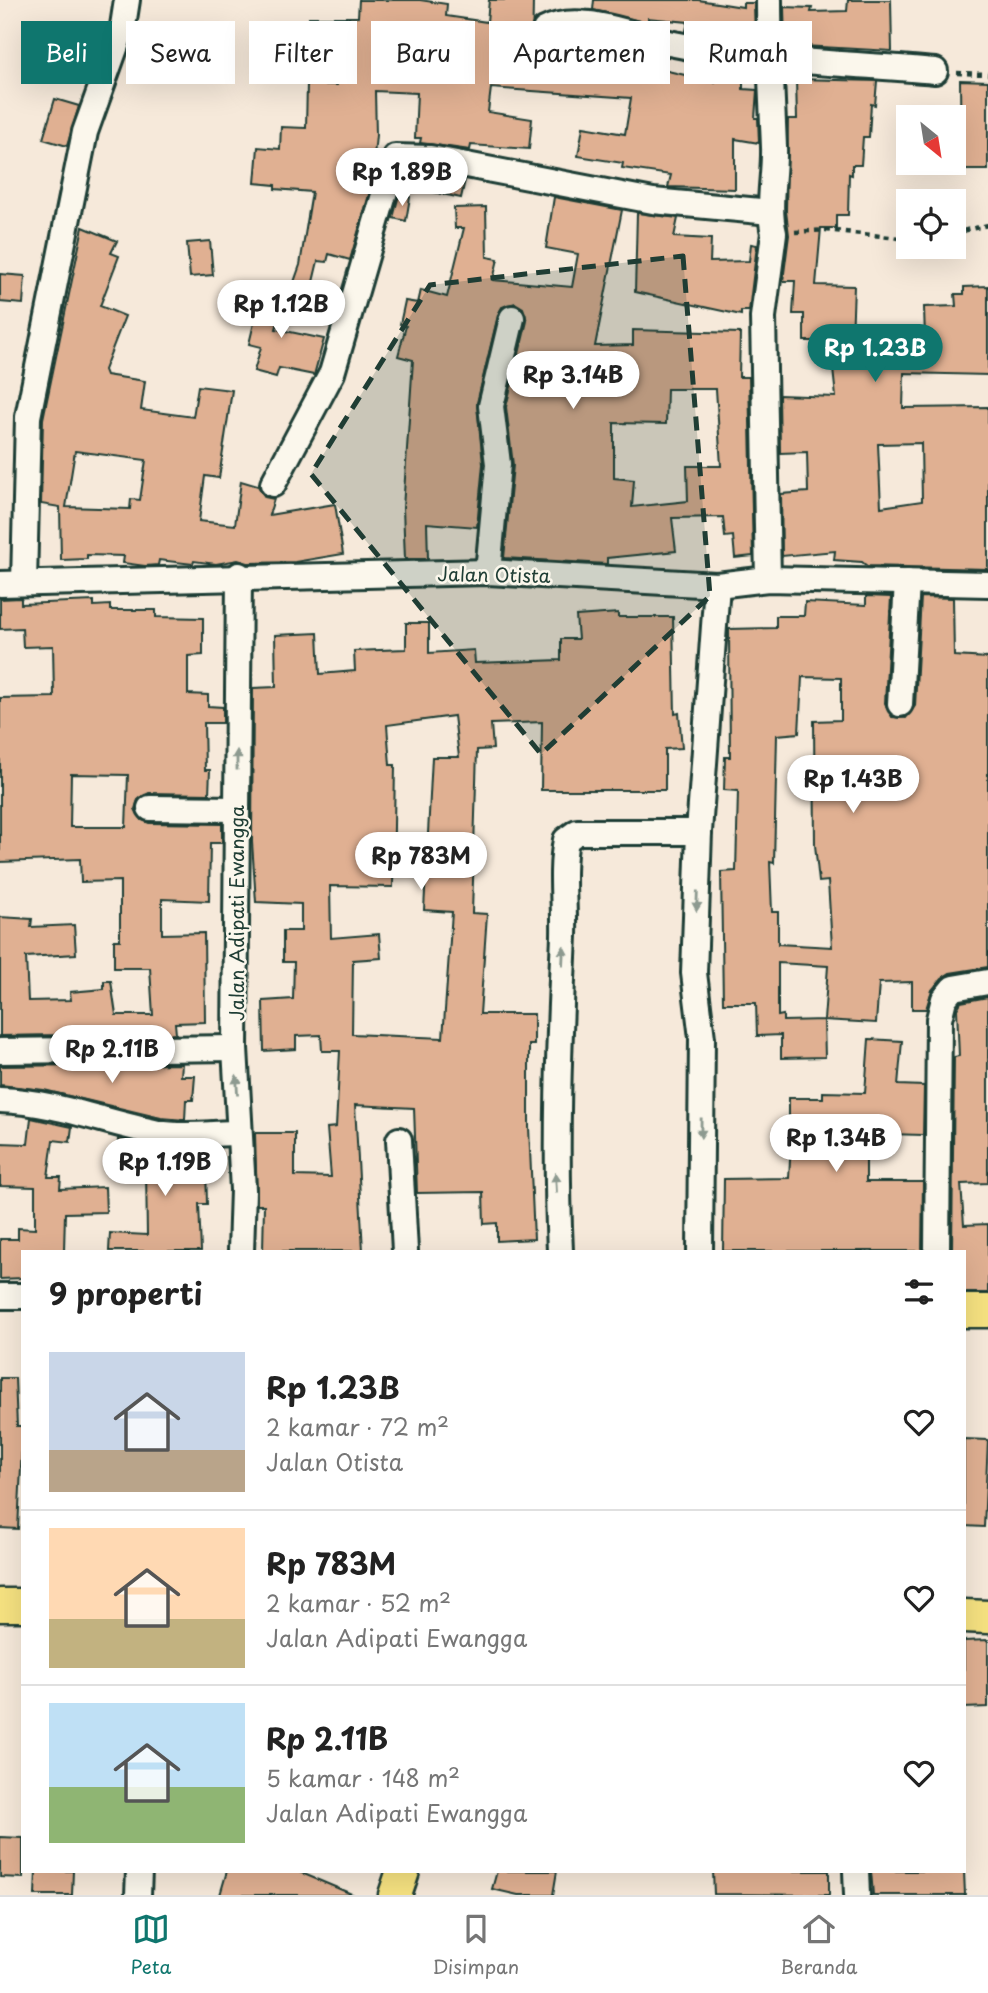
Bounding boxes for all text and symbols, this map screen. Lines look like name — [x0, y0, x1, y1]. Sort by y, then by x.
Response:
chip: Beli — [21, 21, 112, 84]
chip: Sewa — [126, 21, 235, 84]
chip: Filter — [249, 21, 357, 84]
chip: Baru — [371, 21, 475, 84]
chip: Apartemen — [489, 21, 670, 84]
chip: Rumah — [684, 21, 812, 84]
north arrow — [896, 105, 966, 175]
map controls — [896, 105, 966, 259]
pin: Rp 1.89B — [330, 148, 474, 208]
text: Rp 1.89B — [352, 153, 452, 188]
button: locate — [896, 189, 966, 259]
pin: Rp 1.12B — [209, 280, 353, 340]
text: Rp 1.12B — [233, 285, 329, 320]
pin: Rp 1.23B — [803, 324, 947, 384]
text: Rp 1.23B — [824, 329, 926, 364]
pin: Rp 3.14B — [501, 352, 645, 411]
text: Rp 3.14B — [522, 356, 624, 391]
street label: Jalan Otista — [437, 559, 551, 589]
one-way arrow — [231, 748, 243, 770]
pin: Rp 1.43B — [781, 756, 925, 815]
text: Rp 1.43B — [803, 760, 903, 795]
street label: Jalan Adipati Ewangga — [222, 805, 250, 1021]
pin: Rp 783M — [356, 832, 486, 892]
text: Rp 783M — [371, 837, 471, 872]
one-way arrow — [691, 890, 703, 912]
one-way arrow — [557, 945, 568, 967]
pin: Rp 2.11B — [40, 1026, 184, 1085]
text: Rp 2.11B — [65, 1030, 159, 1065]
one-way arrow — [231, 1074, 242, 1096]
pin: Rp 1.34B — [764, 1114, 908, 1174]
one-way arrow — [695, 1117, 707, 1139]
text: Rp 1.34B — [786, 1119, 886, 1154]
pin: Rp 1.19B — [93, 1138, 237, 1198]
text: Rp 1.19B — [118, 1143, 212, 1178]
one-way arrow — [551, 1172, 562, 1194]
text: 9 properti — [49, 1270, 202, 1315]
icon: filters — [900, 1273, 938, 1311]
text: Rp 1.23B — [266, 1364, 400, 1409]
icon: home — [105, 1380, 189, 1464]
icon: heart — [900, 1403, 938, 1441]
text: 2 kamar · 72 m² — [266, 1409, 449, 1444]
text: Jalan Otista — [266, 1444, 403, 1479]
text: Rp 783M — [266, 1540, 396, 1585]
icon: home — [105, 1556, 189, 1640]
icon: heart — [900, 1579, 938, 1617]
text: 2 kamar · 52 m² — [266, 1585, 451, 1620]
text: Jalan Adipati Ewangga — [266, 1620, 527, 1655]
text: Rp 2.11B — [266, 1715, 388, 1760]
icon: home — [105, 1731, 189, 1815]
icon: heart — [900, 1754, 938, 1792]
text: 5 kamar · 148 m² — [266, 1760, 460, 1795]
text: Jalan Adipati Ewangga — [266, 1795, 527, 1830]
tab: Peta — [131, 1910, 171, 1980]
tab: Disimpan — [432, 1910, 519, 1980]
tab: Beranda — [780, 1910, 857, 1980]

